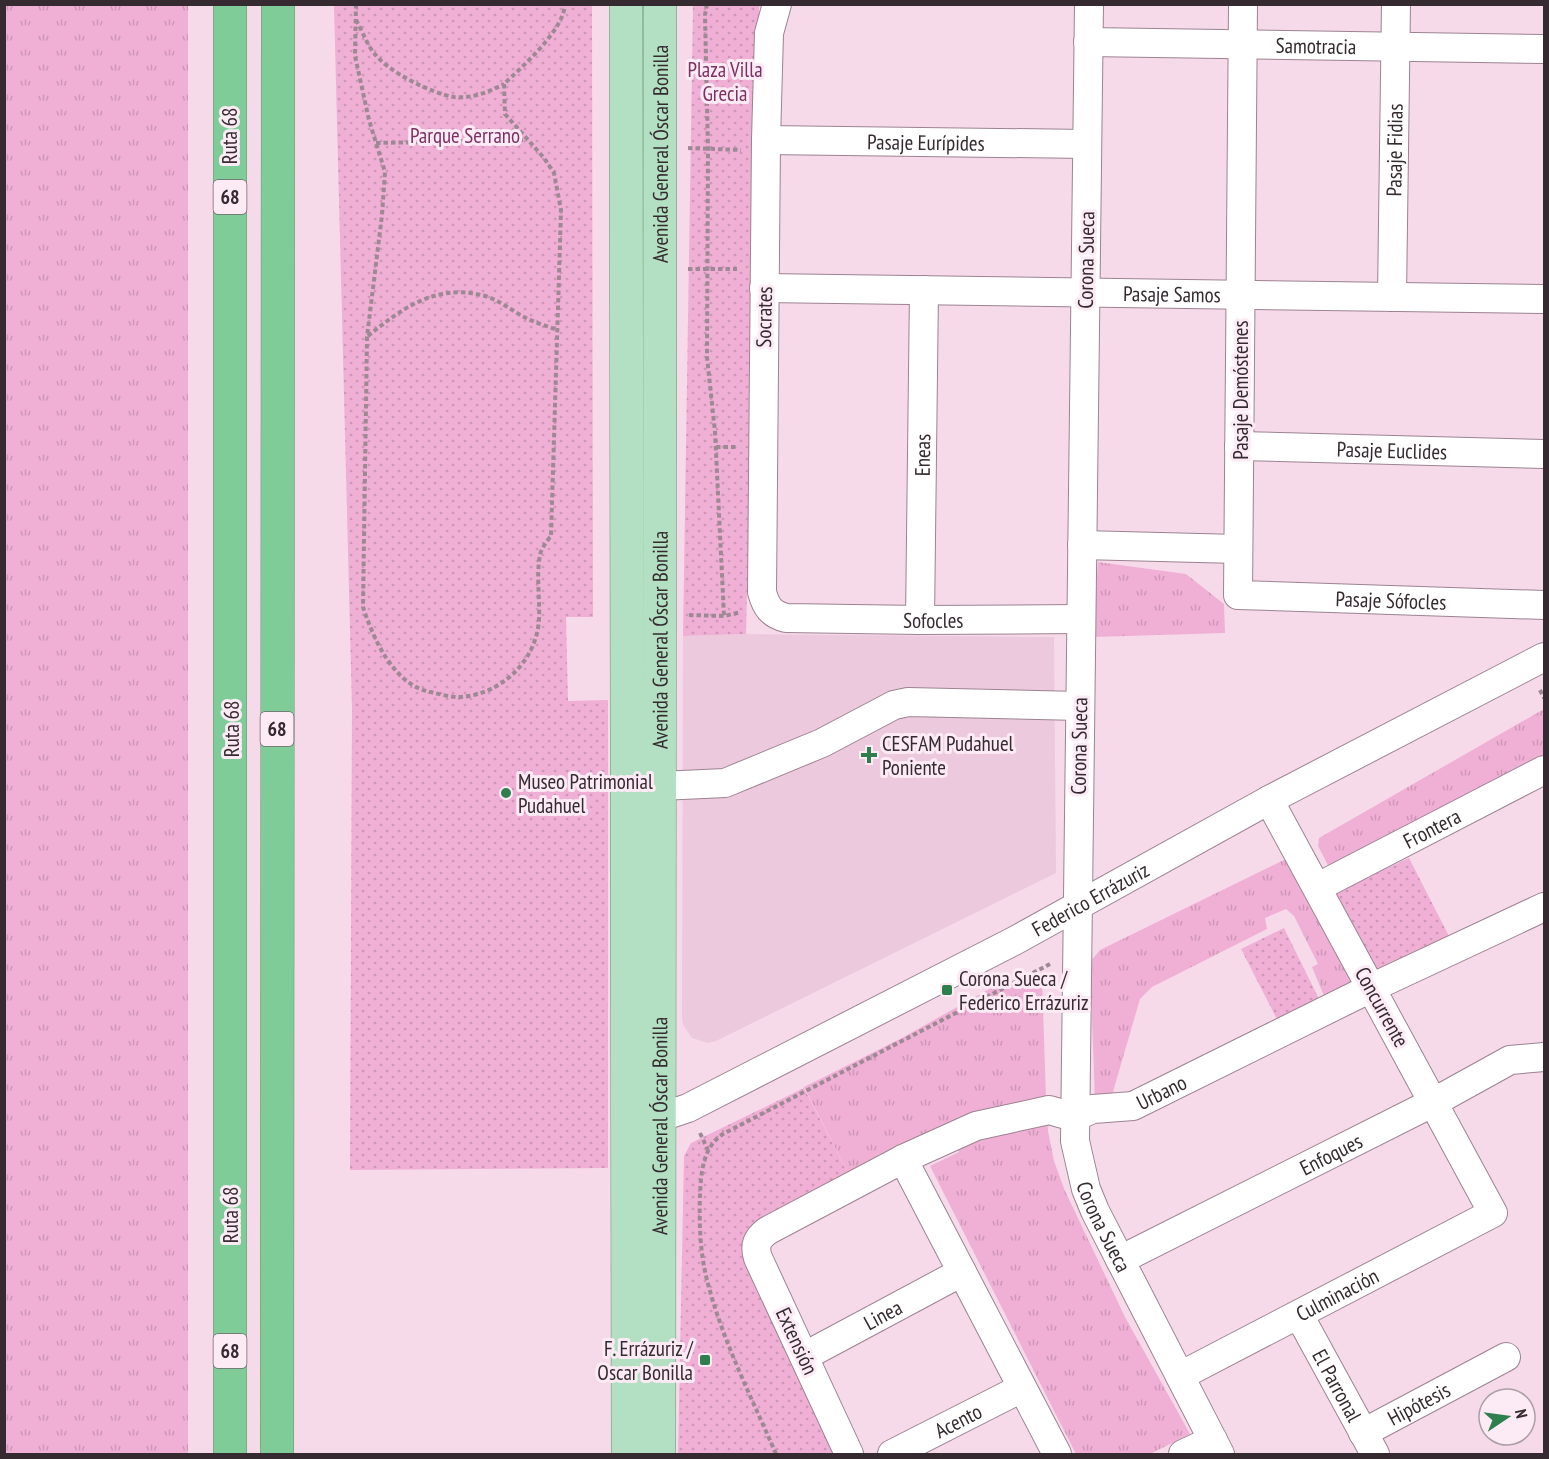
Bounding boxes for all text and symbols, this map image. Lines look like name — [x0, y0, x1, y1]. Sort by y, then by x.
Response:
street label: Samotracia — [1275, 31, 1356, 60]
street label: Avenida General Óscar Bonilla — [646, 45, 673, 263]
park label: Plaza Villa Grecia — [687, 56, 763, 107]
street label: Pasaje Fidias — [1380, 103, 1408, 197]
street label: Ruta 68 — [216, 108, 243, 164]
park label: Parque Serrano — [410, 122, 520, 149]
street label: Pasaje Eurípides — [867, 128, 985, 156]
road number: 68 — [214, 180, 246, 214]
street label: Corona Sueca — [1072, 211, 1100, 309]
street label: Pasaje Samos — [1123, 280, 1221, 308]
street label: Socrates — [750, 286, 778, 348]
street label: Pasaje Demóstenes — [1227, 320, 1254, 460]
street label: Eneas — [908, 434, 936, 476]
street label: Pasaje Euclides — [1336, 435, 1448, 465]
street label: Avenida General Óscar Bonilla — [646, 531, 673, 749]
street label: Pasaje Sófocles — [1335, 585, 1447, 615]
street label: Sofocles — [903, 606, 964, 634]
street label: Corona Sueca — [1065, 697, 1093, 795]
street label: Ruta 68 — [218, 701, 245, 757]
road number: 68 — [260, 712, 294, 746]
place label: CESFAM Pudahuel Poniente — [882, 730, 1014, 781]
marker: CESFAM Pudahuel Poniente — [860, 746, 878, 764]
place label: Museo Patrimonial Pudahuel — [518, 768, 653, 819]
marker: Museo Patrimonial Pudahuel — [499, 786, 513, 800]
street label: Frontera — [1398, 802, 1465, 854]
street label: Federico Errázuriz — [1027, 856, 1153, 942]
street label: Concurrente — [1349, 962, 1415, 1052]
place label: Corona Sueca / Federico Errázuriz — [959, 965, 1089, 1016]
marker: Corona Sueca / Federico Errázuriz — [940, 983, 954, 997]
street label: Avenida General Óscar Bonilla — [646, 1017, 673, 1235]
street label: Urbano — [1132, 1068, 1191, 1116]
street label: Enfoques — [1295, 1127, 1367, 1181]
street label: Corona Sueca — [1071, 1179, 1138, 1276]
street label: Ruta 68 — [217, 1187, 244, 1243]
street label: Culminación — [1291, 1262, 1383, 1327]
street label: Linea — [859, 1293, 906, 1336]
street label: Extensión — [770, 1303, 824, 1379]
road number: 68 — [214, 1334, 246, 1368]
place label: F. Errázuriz / Oscar Bonilla — [597, 1335, 694, 1386]
street label: El Parronal — [1307, 1344, 1368, 1426]
marker: F. Errázuriz / Oscar Bonilla — [698, 1353, 712, 1367]
street label: Hipótesis — [1383, 1376, 1455, 1431]
north arrow — [1477, 1387, 1537, 1447]
street label: Acento — [930, 1397, 986, 1444]
text: N — [1511, 1407, 1532, 1420]

